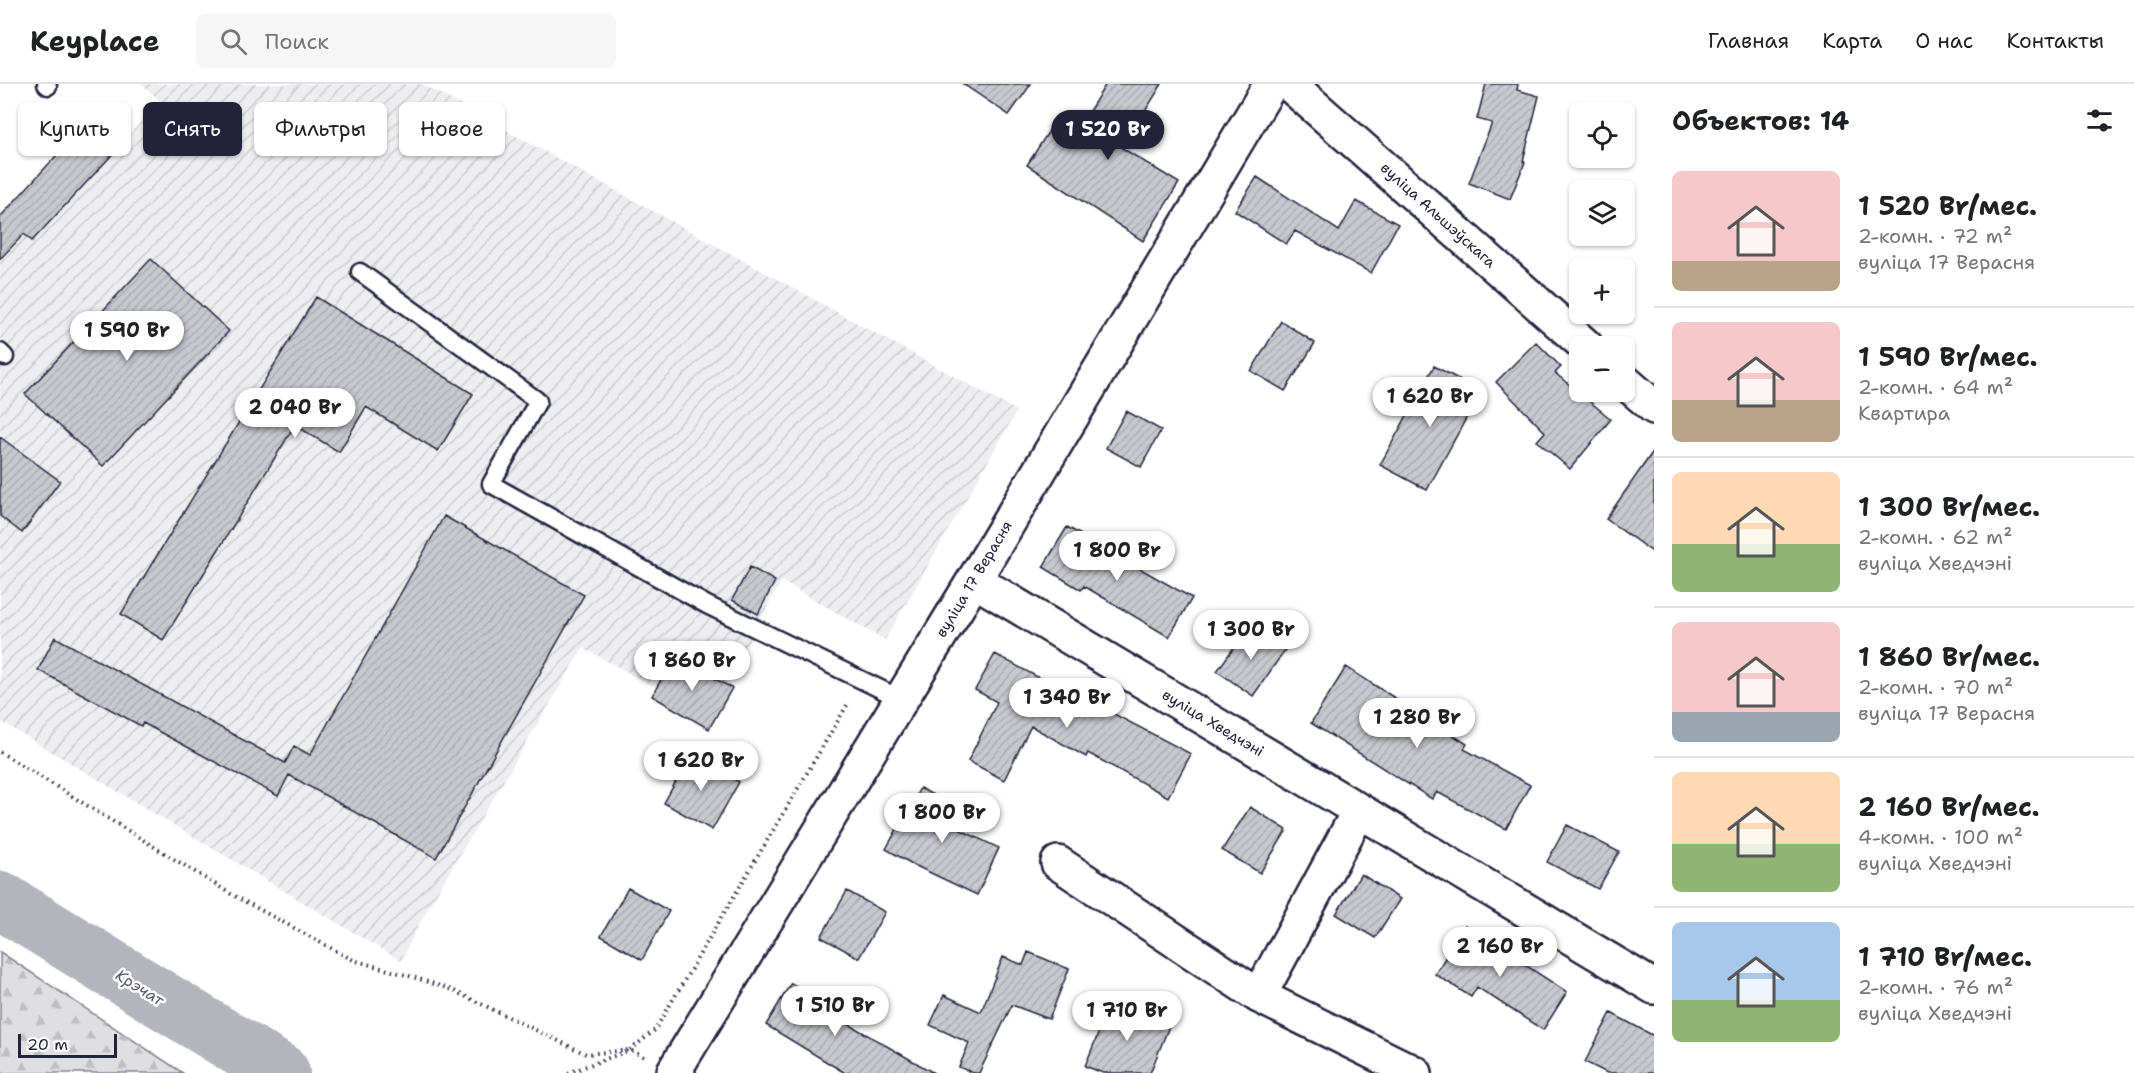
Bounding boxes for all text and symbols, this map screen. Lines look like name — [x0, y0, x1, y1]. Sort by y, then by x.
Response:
search box — [196, 14, 616, 68]
text: Keyplace — [30, 22, 160, 60]
icon: search — [217, 25, 250, 58]
text: Поиск — [265, 27, 329, 56]
text: Главная — [1708, 27, 1789, 55]
text: Карта — [1822, 27, 1882, 55]
text: О нас — [1915, 27, 1973, 55]
text: Контакты — [2006, 27, 2104, 55]
chip: Купить — [18, 102, 131, 156]
chip: Снять — [143, 102, 242, 156]
chip: Фильтры — [254, 102, 387, 156]
chip: Новое — [399, 102, 505, 156]
map controls — [1569, 102, 1635, 402]
button: locate — [1569, 102, 1635, 168]
text: Объектов: 14 — [1672, 103, 1849, 138]
icon: filters — [2083, 104, 2116, 137]
pin: 1 520 Br — [1046, 110, 1170, 161]
text: 1 520 Br — [1065, 116, 1151, 142]
street label: вуліца Альшэўскага — [1376, 158, 1500, 273]
button: layers — [1569, 180, 1635, 246]
text: 1 520 Br/мес. — [1858, 188, 2037, 223]
icon: home — [1720, 195, 1792, 267]
text: 2-комн. · 72 m² — [1858, 223, 2012, 249]
text: вуліца 17 Верасня — [1858, 249, 2035, 275]
button: + — [1569, 258, 1635, 324]
pin: 1 590 Br — [65, 311, 189, 362]
text: 1 590 Br — [84, 317, 170, 343]
button: − — [1569, 336, 1635, 402]
text: 1 590 Br/мес. — [1858, 339, 2037, 374]
icon: home — [1720, 346, 1792, 418]
text: 2-комн. · 64 m² — [1858, 374, 2013, 400]
pin: 1 620 Br — [1368, 377, 1492, 428]
text: 1 620 Br — [1387, 383, 1473, 409]
pin: 2 040 Br — [233, 388, 357, 439]
text: 2 040 Br — [249, 394, 341, 420]
text: Квартира — [1858, 400, 1950, 426]
text: 1 300 Br/мес. — [1858, 489, 2040, 524]
icon: home — [1720, 496, 1792, 568]
street label: вуліца 17 Верасня — [931, 517, 1017, 641]
text: 2-комн. · 62 m² — [1858, 524, 2012, 550]
pin: 1 800 Br — [1055, 531, 1179, 582]
text: 1 800 Br — [1073, 537, 1161, 563]
text: вуліца Хведчэні — [1858, 550, 2012, 576]
pin: 1 300 Br — [1189, 610, 1313, 661]
text: 1 300 Br — [1207, 616, 1295, 642]
text: 1 860 Br/мес. — [1858, 639, 2040, 674]
pin: 1 860 Br — [630, 641, 754, 692]
icon: home — [1720, 646, 1792, 718]
text: 1 860 Br — [648, 647, 736, 673]
text: 2-комн. · 70 m² — [1858, 674, 2013, 700]
pin: 1 340 Br — [1005, 678, 1129, 729]
text: 1 340 Br — [1023, 684, 1111, 710]
street label: вуліца Хведчэні — [1158, 685, 1268, 761]
pin: 1 280 Br — [1355, 698, 1479, 749]
text: вуліца 17 Верасня — [1858, 700, 2035, 726]
text: 1 280 Br — [1373, 704, 1461, 730]
pin: 1 620 Br — [639, 741, 763, 792]
text: 1 620 Br — [658, 747, 744, 773]
text: 2 160 Br/мес. — [1858, 789, 2040, 824]
pin: 1 800 Br — [880, 793, 1004, 844]
icon: home — [1720, 796, 1792, 868]
text: 1 800 Br — [898, 799, 986, 825]
text: 4-комн. · 100 m² — [1858, 824, 2023, 850]
text: вуліца Хведчэні — [1858, 850, 2012, 876]
pin: 2 160 Br — [1438, 927, 1562, 978]
text: 2 160 Br — [1456, 933, 1544, 959]
text: 1 710 Br/мес. — [1858, 939, 2032, 974]
icon: home — [1720, 946, 1792, 1018]
water label: Крэчат — [111, 964, 169, 1011]
text: 2-комн. · 76 m² — [1858, 974, 2013, 1000]
pin: 1 510 Br — [773, 986, 897, 1037]
pin: 1 710 Br — [1065, 991, 1189, 1042]
text: 1 510 Br — [795, 992, 875, 1018]
text: 1 710 Br — [1086, 997, 1168, 1023]
text: вуліца Хведчэні — [1858, 1000, 2012, 1026]
scale bar — [18, 1031, 117, 1058]
text: 20 m — [27, 1034, 68, 1055]

